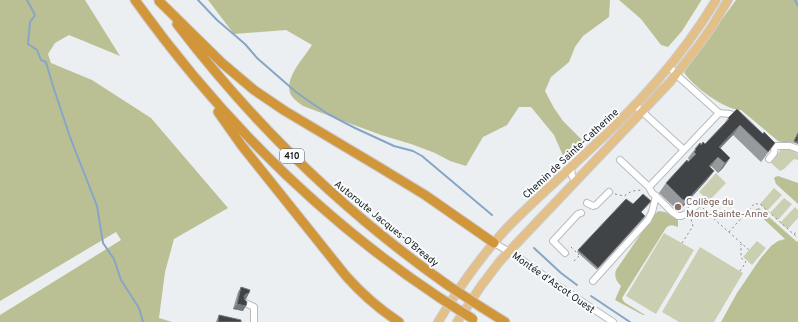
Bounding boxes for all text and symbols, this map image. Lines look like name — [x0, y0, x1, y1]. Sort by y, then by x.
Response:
street label: Chemin de Sainte-Catherine — [520, 106, 622, 202]
road number: 410 — [280, 149, 304, 163]
street label: Autoroute Jacques-O'Bready — [331, 178, 441, 270]
place label: Collège du Mont-Sainte-Anne — [686, 196, 768, 221]
marker: Collège du Mont-Sainte-Anne — [673, 202, 683, 212]
street label: Montée d'Ascot Ouest — [509, 250, 597, 317]

